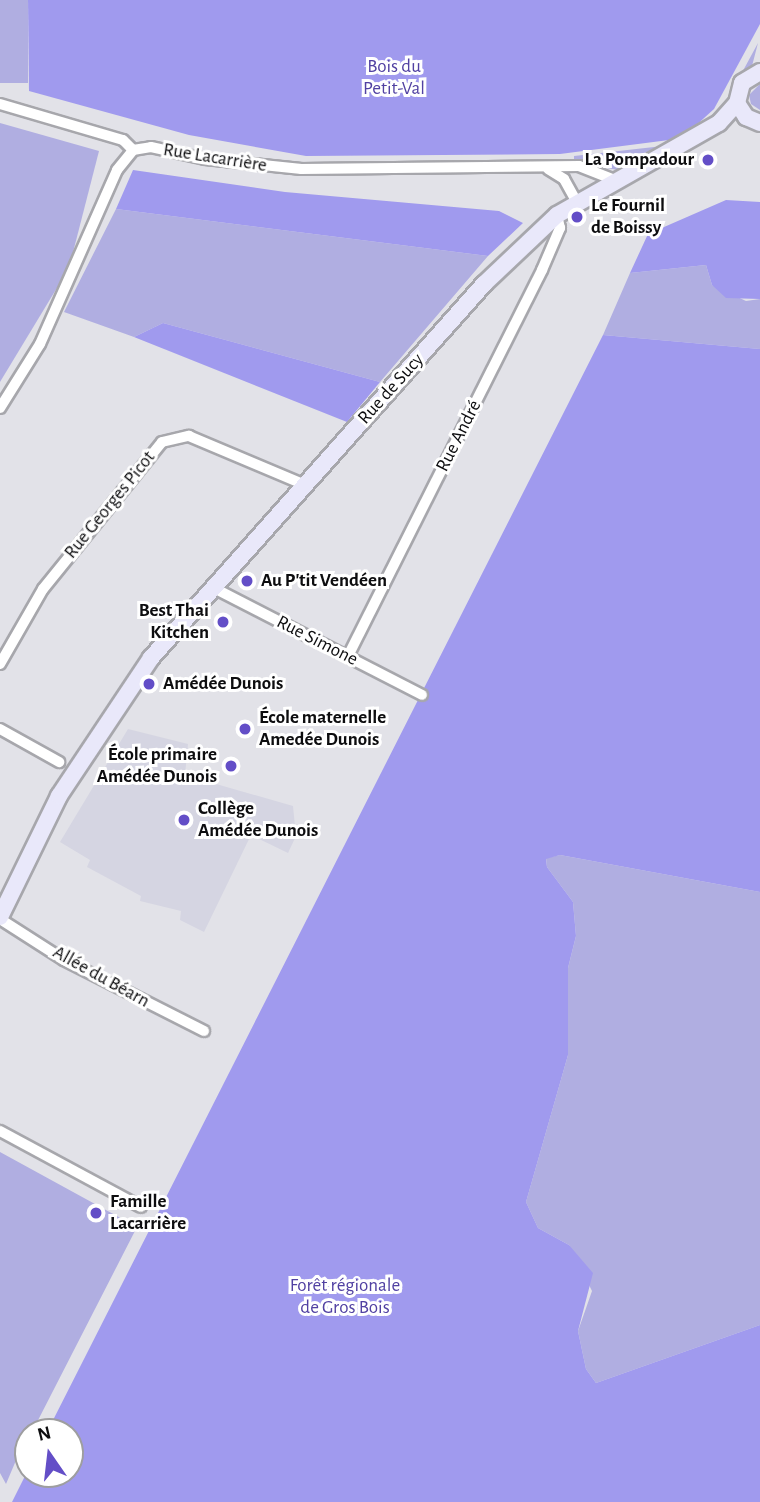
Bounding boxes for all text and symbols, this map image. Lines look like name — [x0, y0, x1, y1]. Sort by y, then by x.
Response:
park label: Bois du Petit-Val — [363, 56, 425, 100]
street label: Rue Lacarrière — [162, 139, 268, 177]
place label: La Pompadour — [584, 149, 694, 171]
marker: La Pompadour — [700, 152, 716, 168]
place label: Le Fournil de Boissy — [591, 195, 665, 239]
marker: Le Fournil de Boissy — [569, 209, 585, 225]
street label: Rue de Sucy — [353, 349, 429, 429]
street label: Rue André — [431, 397, 487, 475]
street label: Rue Georges Picot — [60, 446, 160, 564]
place label: Au P'tit Vendéen — [261, 570, 387, 592]
marker: Au P'tit Vendéen — [239, 573, 255, 589]
place label: Best Thai Kitchen — [139, 600, 209, 644]
street label: Rue Simone — [273, 611, 361, 671]
marker: Best Thai Kitchen — [215, 614, 231, 630]
place label: Amédée Dunois — [163, 673, 283, 695]
marker: Amédée Dunois — [141, 676, 157, 692]
place label: École maternelle Amedée Dunois — [259, 707, 386, 751]
marker: École maternelle Amedée Dunois — [237, 721, 253, 737]
place label: École primaire Amédée Dunois — [97, 744, 217, 788]
marker: École primaire Amédée Dunois — [223, 758, 239, 774]
place label: Collège Amédée Dunois — [198, 798, 318, 842]
marker: Collège Amédée Dunois — [176, 812, 192, 828]
street label: Allée du Béarn — [49, 941, 153, 1013]
place label: Famille Lacarrière — [110, 1191, 186, 1235]
marker: Famille Lacarrière — [88, 1205, 104, 1221]
park label: Forêt régionale de Gros Bois — [290, 1275, 400, 1319]
north arrow — [14, 1418, 84, 1488]
text: N — [36, 1423, 53, 1445]

